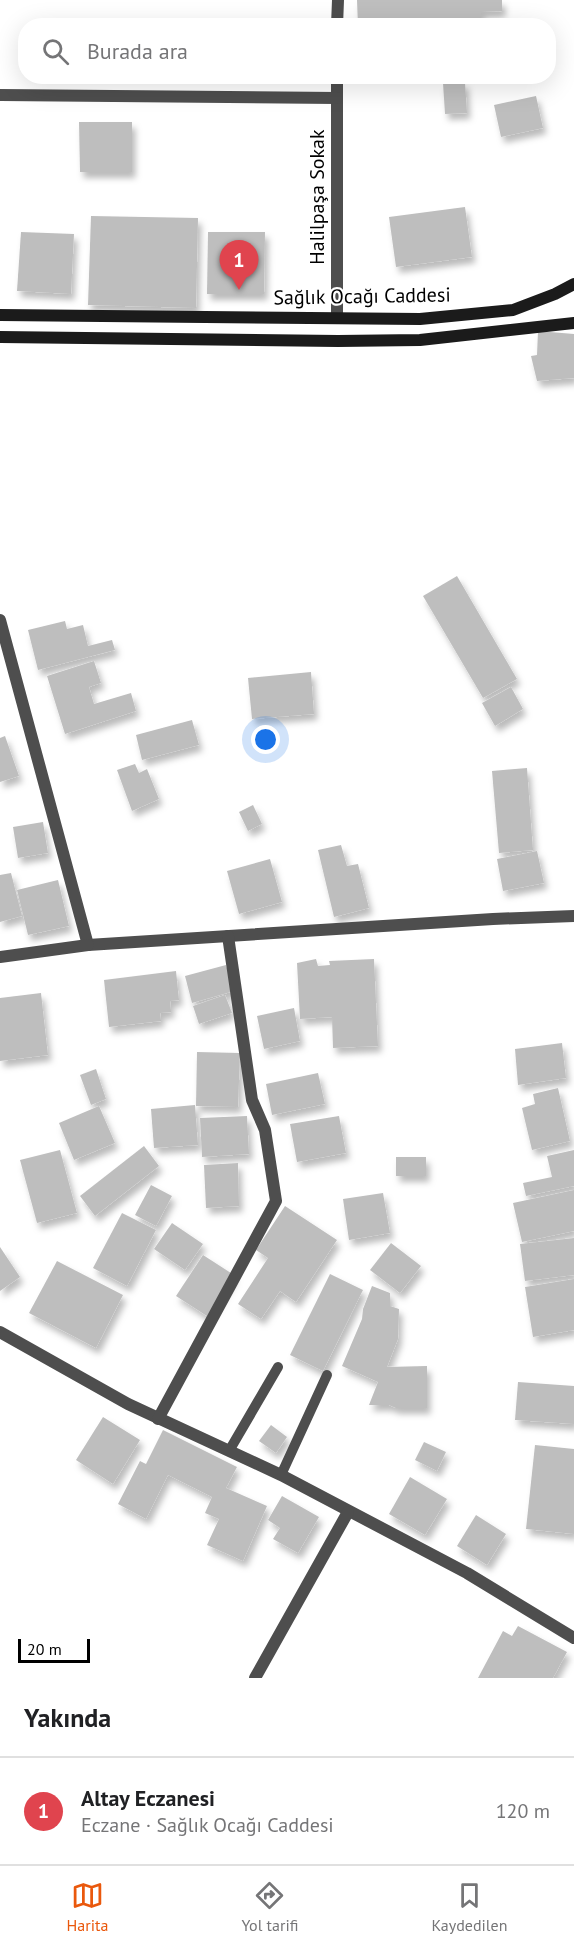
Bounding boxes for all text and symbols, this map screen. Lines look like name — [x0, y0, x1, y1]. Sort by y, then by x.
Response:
search box — [18, 18, 556, 84]
icon: search — [39, 35, 72, 68]
text: Burada ara — [87, 37, 188, 65]
street label: Halilpaşa Sokak — [304, 129, 330, 265]
pin: 1 — [220, 240, 258, 290]
street label: Sağlık Ocağı Caddesi — [273, 281, 451, 311]
your location — [251, 725, 280, 754]
scale bar — [18, 1636, 90, 1664]
text: 20 m — [27, 1639, 62, 1659]
text: Yakında — [24, 1701, 111, 1734]
text: Altay Eczanesi — [81, 1784, 215, 1812]
text: 1 — [38, 1798, 49, 1824]
text: 120 m — [496, 1798, 550, 1824]
text: Eczane · Sağlık Ocağı Caddesi — [81, 1812, 334, 1838]
tab: Harita — [67, 1879, 108, 1935]
tab: Yol tarifi — [242, 1879, 298, 1935]
tab: Kaydedilen — [432, 1879, 507, 1935]

